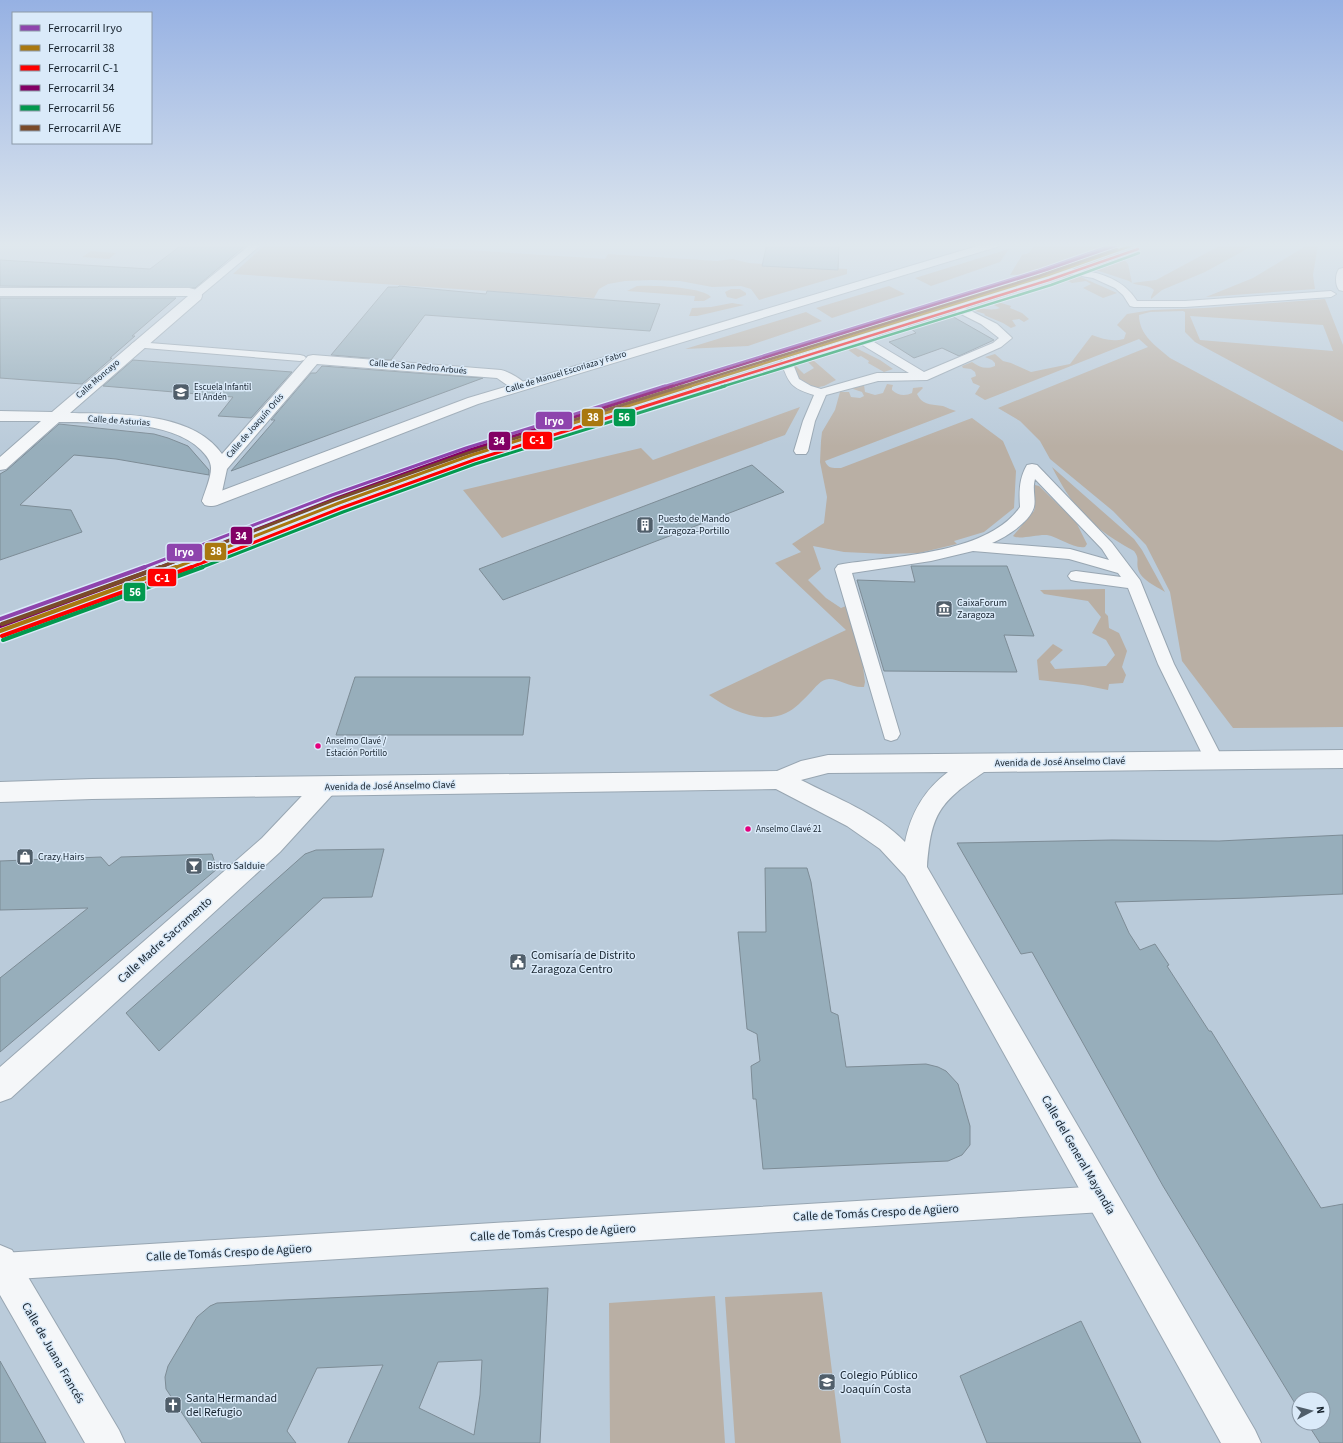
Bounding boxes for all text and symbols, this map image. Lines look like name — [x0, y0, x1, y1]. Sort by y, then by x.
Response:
legend — [12, 12, 152, 144]
text: Ferrocarril Iryo — [48, 20, 122, 37]
text: Ferrocarril 38 — [48, 40, 115, 57]
text: Ferrocarril C-1 — [48, 60, 119, 77]
text: Ferrocarril 34 — [48, 80, 115, 97]
text: Ferrocarril 56 — [48, 100, 115, 117]
text: Ferrocarril AVE — [48, 120, 121, 137]
street label: Calle de Manuel Escoriaza y Fabro — [504, 347, 628, 397]
street label: Calle Moncayo — [73, 356, 123, 402]
street label: Calle de San Pedro Arbués — [369, 356, 468, 378]
place label: Escuela Infantil El Andén — [194, 381, 251, 404]
school or university icon: Escuela Infantil El Andén — [171, 382, 191, 402]
street label: Calle de Joaquín Orús — [223, 391, 287, 461]
line badge: 38 — [581, 408, 604, 427]
line badge: 56 — [613, 408, 636, 427]
text: 38 — [587, 410, 599, 425]
text: 56 — [618, 410, 630, 425]
line badge: Iryo — [535, 411, 573, 430]
street label: Calle de Asturias — [88, 412, 151, 430]
text: Iryo — [544, 414, 564, 429]
line badge: 34 — [488, 431, 511, 451]
line badge: C-1 — [522, 431, 553, 450]
text: C-1 — [529, 433, 545, 448]
text: 34 — [493, 434, 505, 449]
place label: Puesto de Mando Zaragoza-Portillo — [658, 512, 730, 538]
building icon: Puesto de Mando Zaragoza-Portillo — [635, 515, 655, 535]
line badge: 34 — [230, 526, 253, 545]
text: 34 — [235, 529, 247, 544]
line badge: 38 — [204, 542, 227, 561]
line badge: Iryo — [166, 543, 203, 562]
text: 38 — [210, 544, 222, 559]
text: Iryo — [174, 545, 194, 560]
line badge: C-1 — [147, 568, 177, 587]
text: C-1 — [154, 571, 170, 586]
line badge: 56 — [123, 582, 146, 602]
text: 56 — [129, 585, 141, 600]
place label: CaixaForum Zaragoza — [957, 596, 1007, 622]
museum icon: CaixaForum Zaragoza — [934, 599, 954, 619]
place label: Anselmo Clavé / Estación Portillo — [326, 735, 387, 760]
marker: Anselmo Clavé / Estación Portillo — [313, 741, 323, 751]
street label: Avenida de José Anselmo Clavé — [995, 754, 1125, 770]
street label: Avenida de José Anselmo Clavé — [325, 778, 455, 794]
place label: Anselmo Clavé 21 — [756, 823, 822, 836]
marker: Anselmo Clavé 21 — [743, 824, 753, 834]
shop icon: Crazy Hairs — [15, 847, 35, 867]
place label: Crazy Hairs — [38, 850, 85, 864]
bar icon: Bistro Salduie — [184, 856, 204, 876]
place label: Bistro Salduie — [207, 859, 265, 873]
street label: Calle Madre Sacramento — [114, 893, 216, 987]
place label: Comisaría de Distrito Zaragoza Centro — [531, 947, 636, 978]
public building icon: Comisaría de Distrito Zaragoza Centro — [508, 952, 528, 972]
street label: Calle del General Mayandía — [1037, 1092, 1119, 1218]
street label: Calle de Tomás Crespo de Agüero — [793, 1200, 959, 1226]
street label: Calle de Tomás Crespo de Agüero — [470, 1220, 636, 1246]
street label: Calle de Tomás Crespo de Agüero — [146, 1240, 312, 1266]
street label: Calle de Juana Francés — [17, 1299, 89, 1407]
place label: Colegio Público Joaquín Costa — [840, 1367, 918, 1398]
school or university icon: Colegio Público Joaquín Costa — [817, 1372, 837, 1392]
place label: Santa Hermandad del Refugio — [186, 1390, 277, 1421]
north arrow — [1291, 1391, 1331, 1431]
church icon: Santa Hermandad del Refugio — [163, 1395, 183, 1415]
text: N — [1313, 1405, 1328, 1414]

